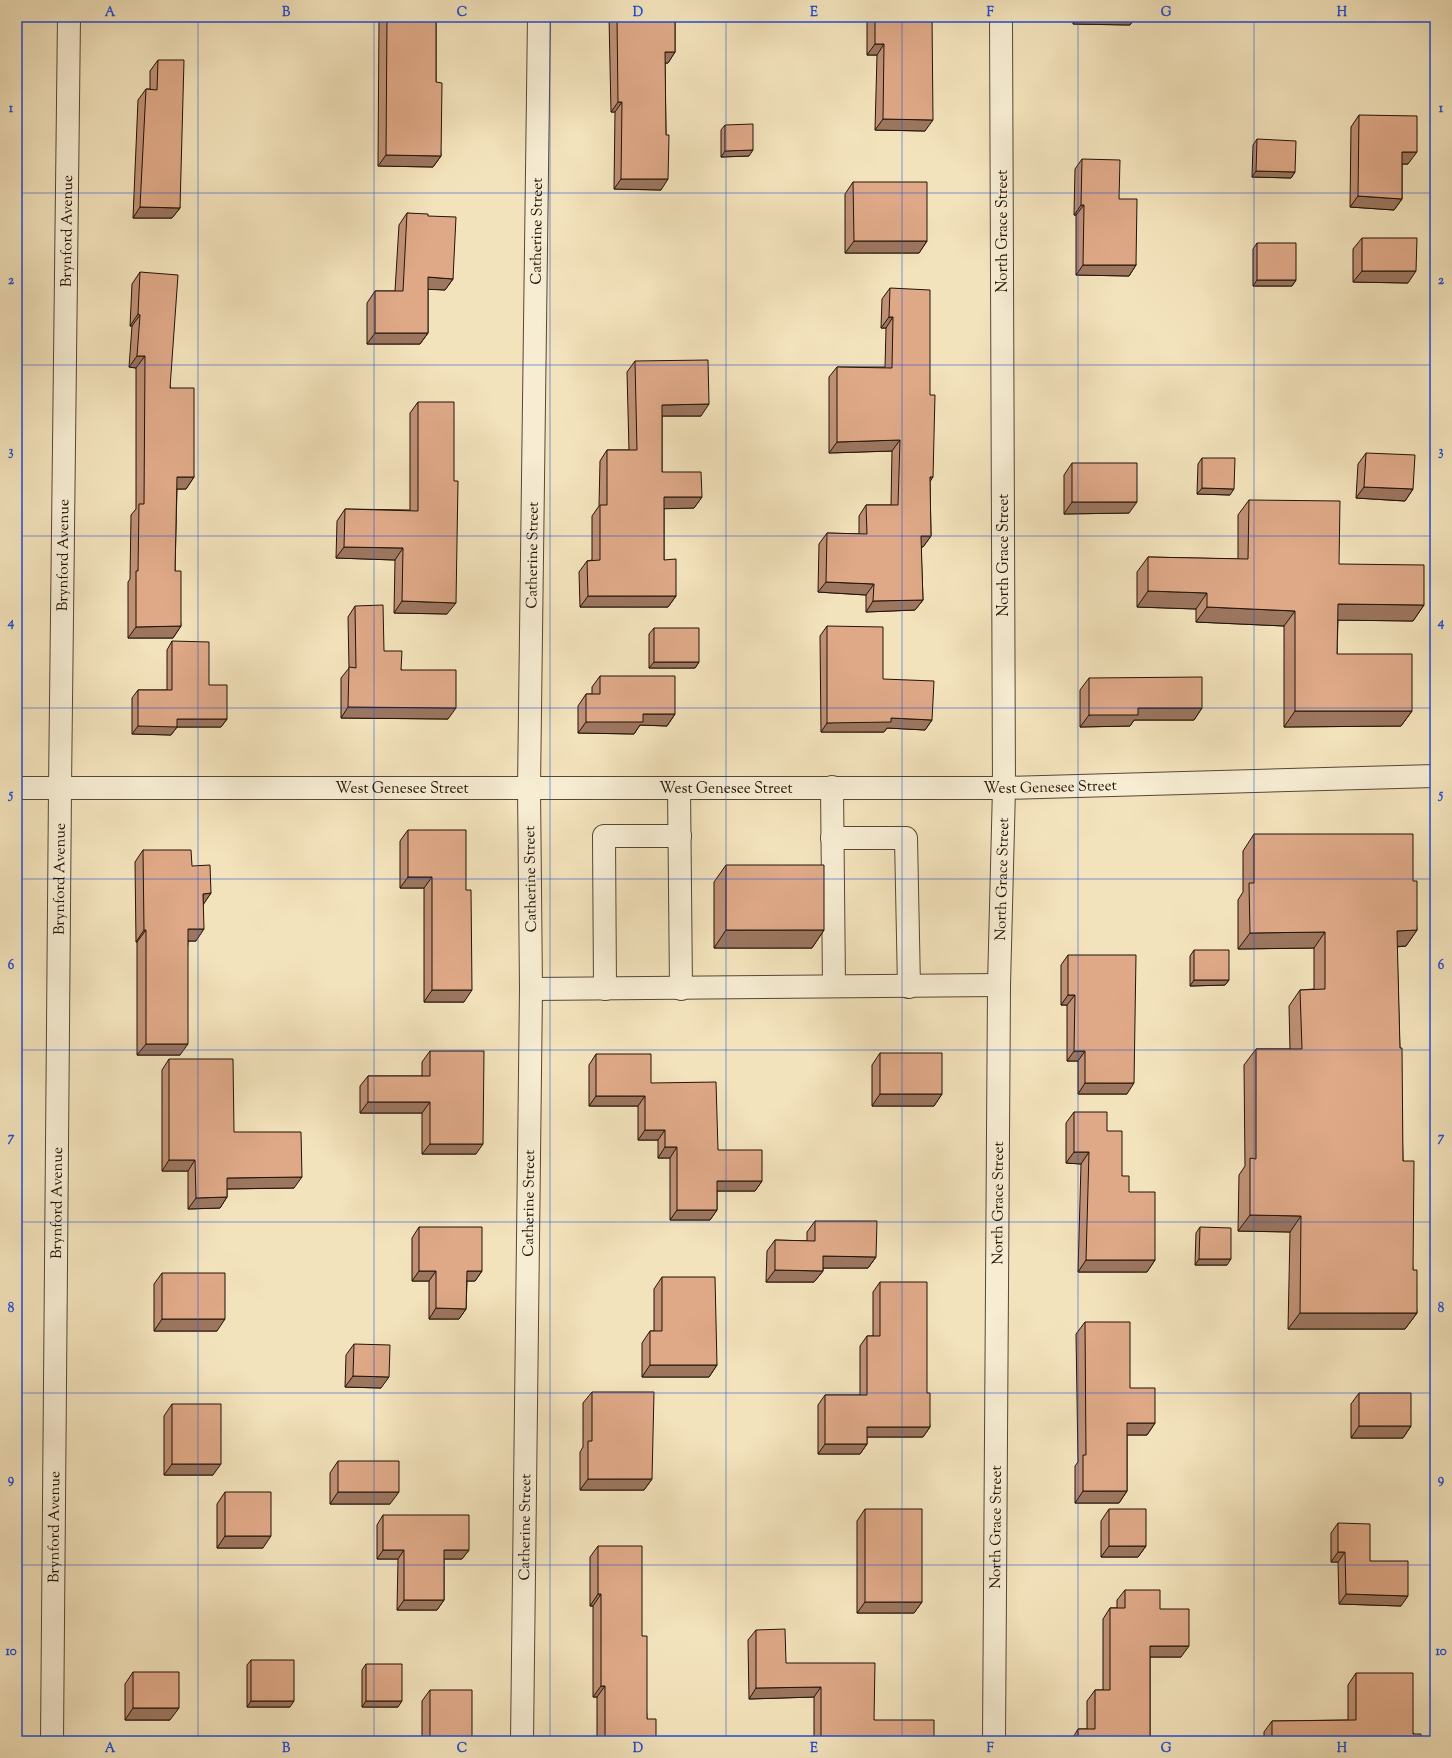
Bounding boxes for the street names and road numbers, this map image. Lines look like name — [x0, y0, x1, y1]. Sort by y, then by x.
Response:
street label: North Grace Street — [993, 169, 1014, 293]
street label: Brynford Avenue — [57, 175, 79, 287]
street label: Catherine Street — [527, 177, 549, 285]
street label: North Grace Street — [994, 493, 1015, 617]
street label: Brynford Avenue — [53, 499, 75, 611]
street label: Catherine Street — [522, 501, 545, 609]
street label: West Genesee Street — [983, 776, 1117, 800]
street label: West Genesee Street — [335, 779, 469, 800]
street label: West Genesee Street — [659, 779, 793, 800]
street label: North Grace Street — [991, 817, 1015, 941]
street label: Brynford Avenue — [50, 823, 72, 935]
street label: Catherine Street — [520, 825, 543, 933]
street label: North Grace Street — [988, 1141, 1010, 1265]
street label: Brynford Avenue — [47, 1147, 69, 1259]
street label: Catherine Street — [519, 1149, 541, 1257]
street label: North Grace Street — [986, 1465, 1008, 1589]
street label: Brynford Avenue — [44, 1471, 66, 1583]
street label: Catherine Street — [515, 1473, 537, 1581]

